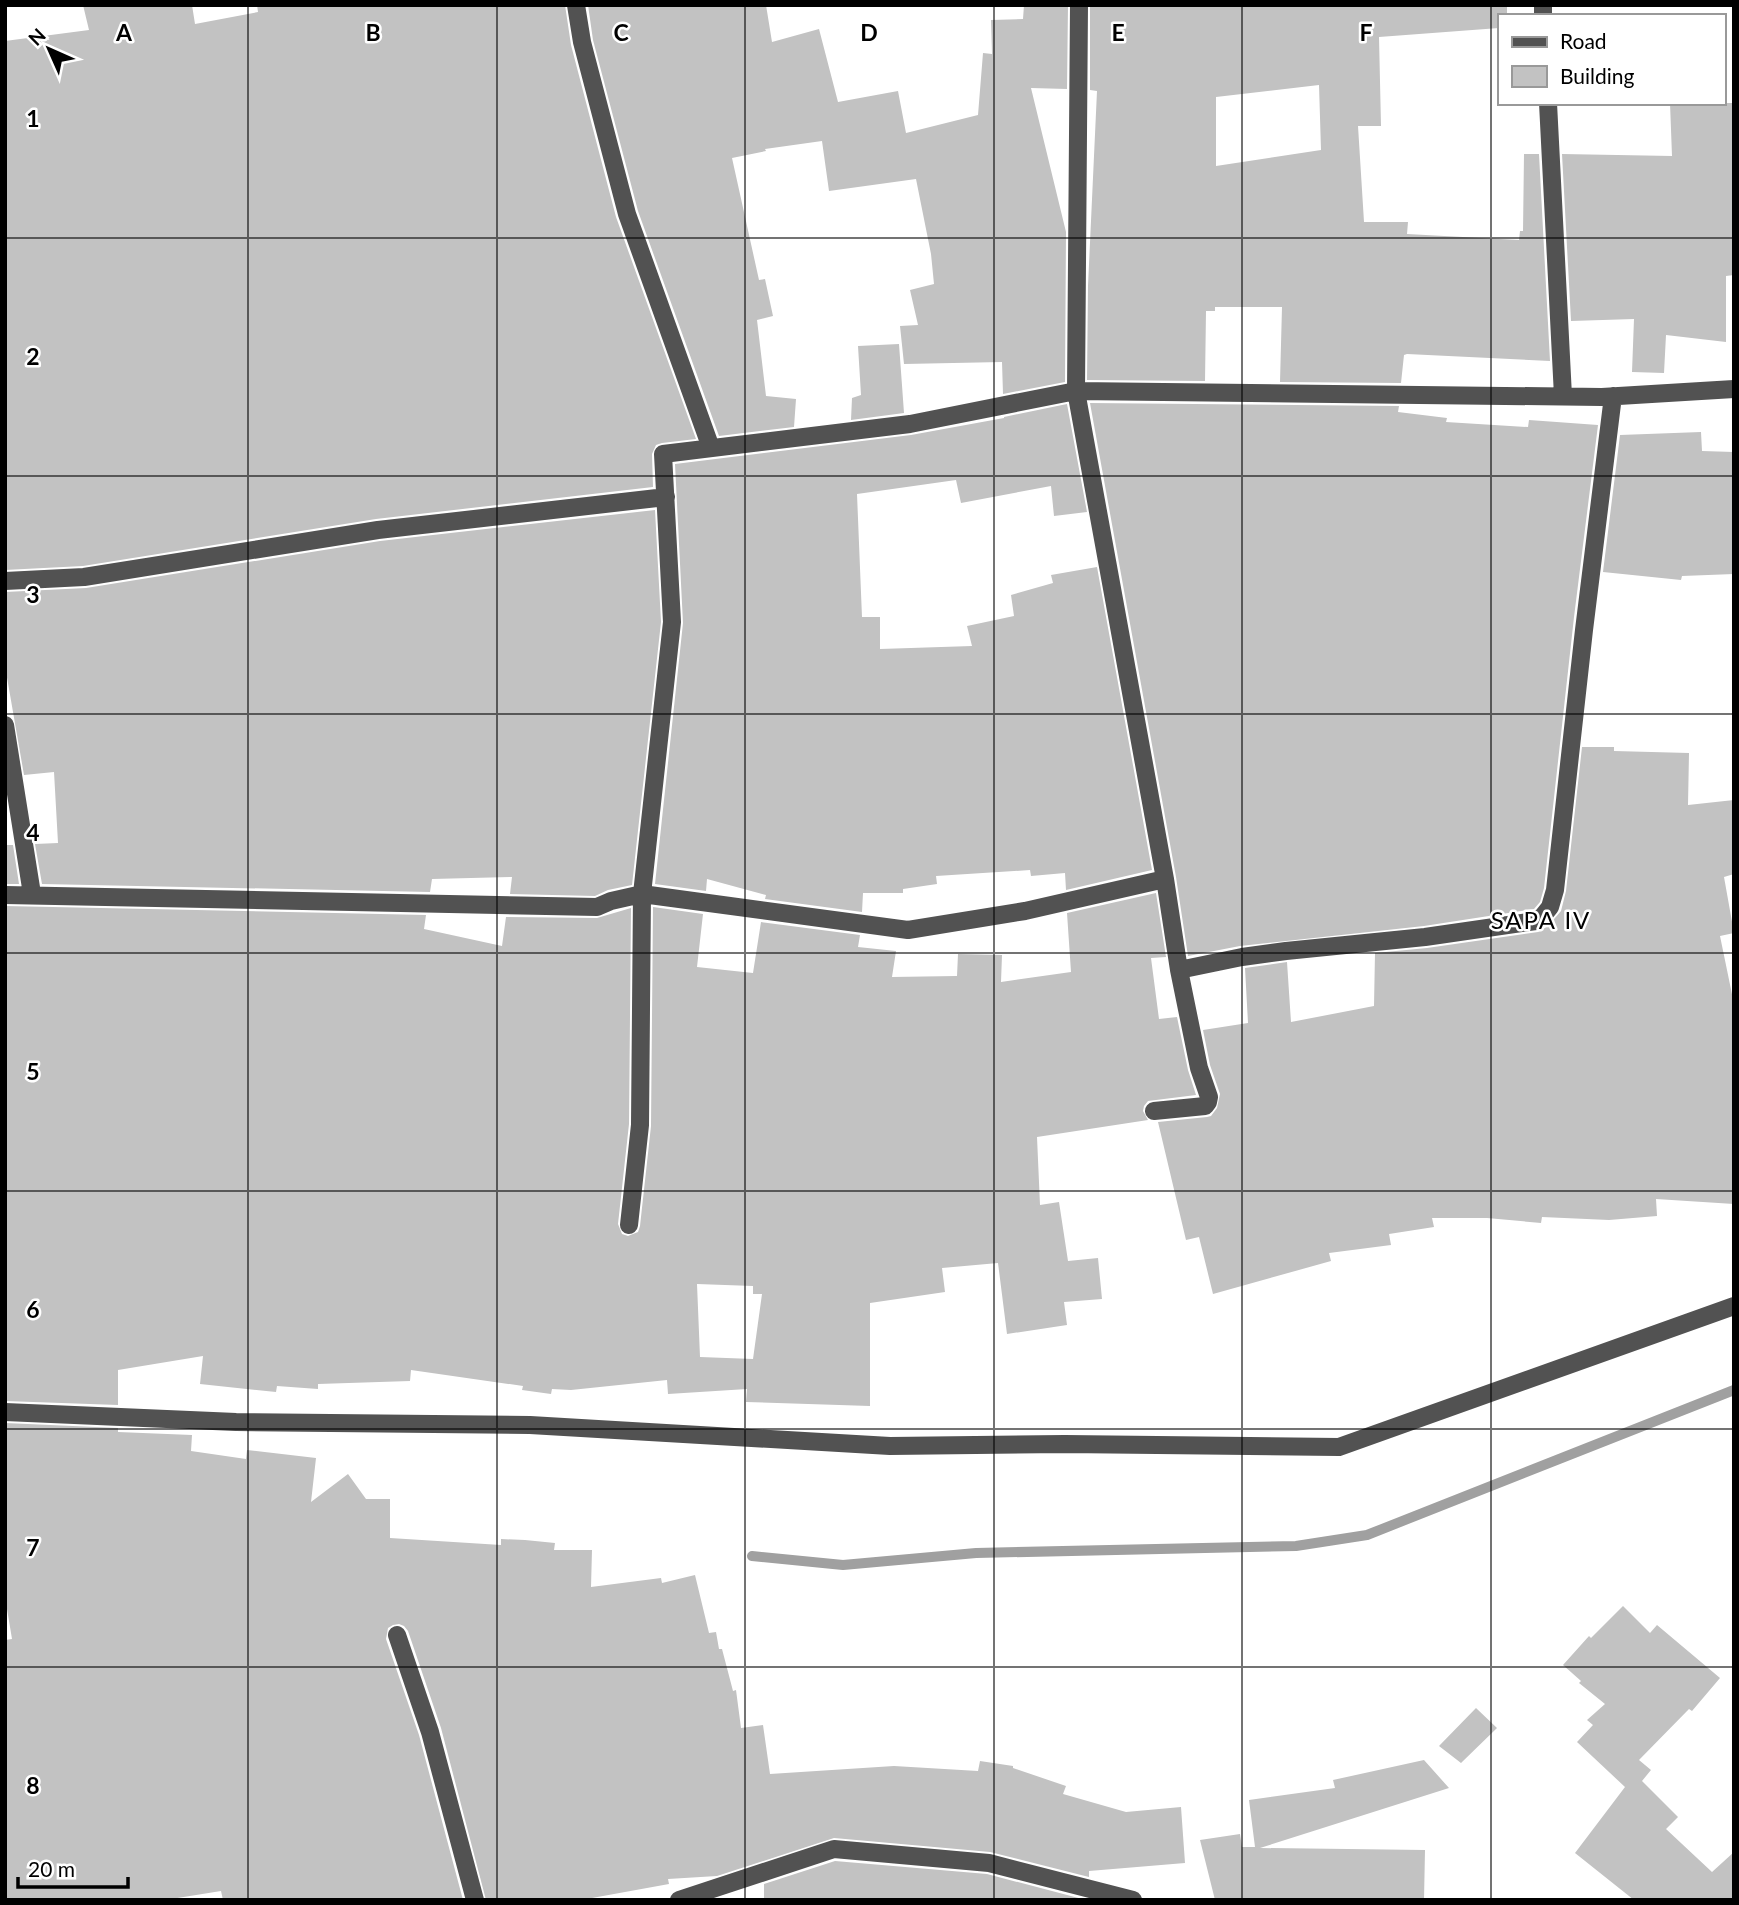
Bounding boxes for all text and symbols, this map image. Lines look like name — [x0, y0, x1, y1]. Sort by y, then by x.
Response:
north arrow — [14, 14, 84, 84]
legend — [1498, 14, 1725, 105]
text: A — [115, 18, 133, 46]
text: B — [365, 18, 381, 46]
text: C — [613, 18, 629, 46]
text: D — [860, 18, 878, 46]
text: E — [1111, 18, 1125, 46]
text: F — [1359, 18, 1373, 46]
text: N — [23, 23, 50, 50]
text: Road — [1560, 28, 1607, 53]
text: Building — [1560, 63, 1635, 88]
text: 1 — [26, 104, 40, 132]
text: 2 — [26, 342, 40, 370]
text: 3 — [26, 580, 40, 608]
text: 4 — [26, 818, 40, 846]
district label: SAPA IV — [1491, 905, 1591, 934]
text: 5 — [26, 1057, 40, 1085]
text: 6 — [26, 1295, 40, 1323]
text: 7 — [26, 1533, 40, 1561]
text: 8 — [26, 1771, 40, 1799]
scale bar — [18, 1846, 128, 1890]
text: 20 m — [28, 1856, 75, 1881]

